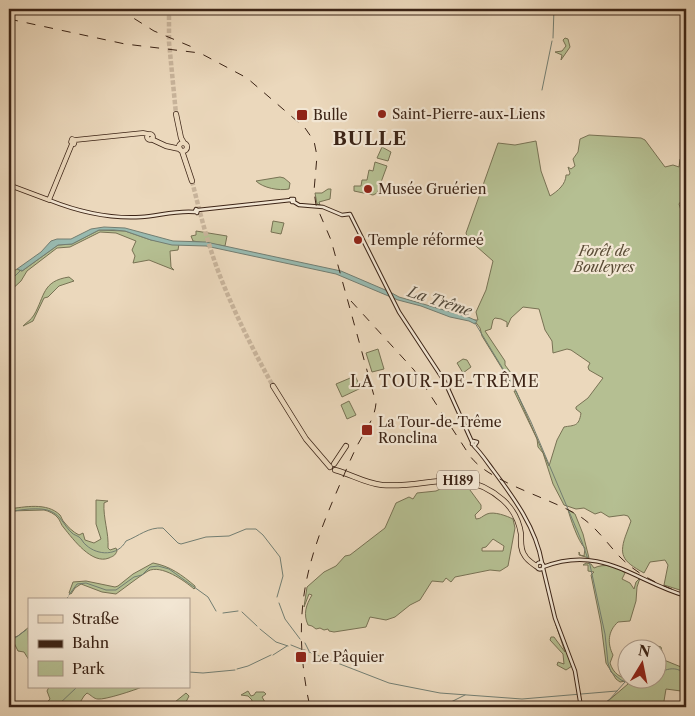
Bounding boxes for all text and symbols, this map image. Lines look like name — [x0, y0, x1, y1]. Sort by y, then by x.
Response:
place label: Saint-Pierre-aux-Liens — [392, 105, 545, 123]
place label: Bulle — [313, 106, 348, 124]
marker: Bulle — [295, 108, 309, 122]
marker: Saint-Pierre-aux-Liens — [376, 108, 388, 120]
district label: BULLE — [333, 127, 407, 150]
place label: Musée Gruérien — [378, 180, 487, 198]
marker: Musée Gruérien — [362, 183, 374, 195]
place label: Temple réformeé — [368, 231, 484, 249]
marker: Temple réformeé — [352, 234, 364, 246]
park label: Forêt de Bouleyres — [572, 242, 635, 276]
water label: La Trême — [405, 281, 475, 320]
district label: LA TOUR-DE-TRÊME — [350, 371, 540, 391]
place label: La Tour-de-Trême Ronclina — [378, 413, 502, 447]
marker: La Tour-de-Trême Ronclina — [360, 423, 374, 437]
road number: H189 — [437, 470, 479, 490]
legend — [28, 598, 190, 688]
text: Straße — [72, 609, 119, 628]
text: Bahn — [72, 633, 110, 652]
north arrow — [618, 638, 668, 688]
text: N — [637, 641, 652, 661]
place label: Le Pâquier — [312, 648, 384, 666]
marker: Le Pâquier — [294, 650, 308, 664]
text: Park — [72, 659, 106, 678]

